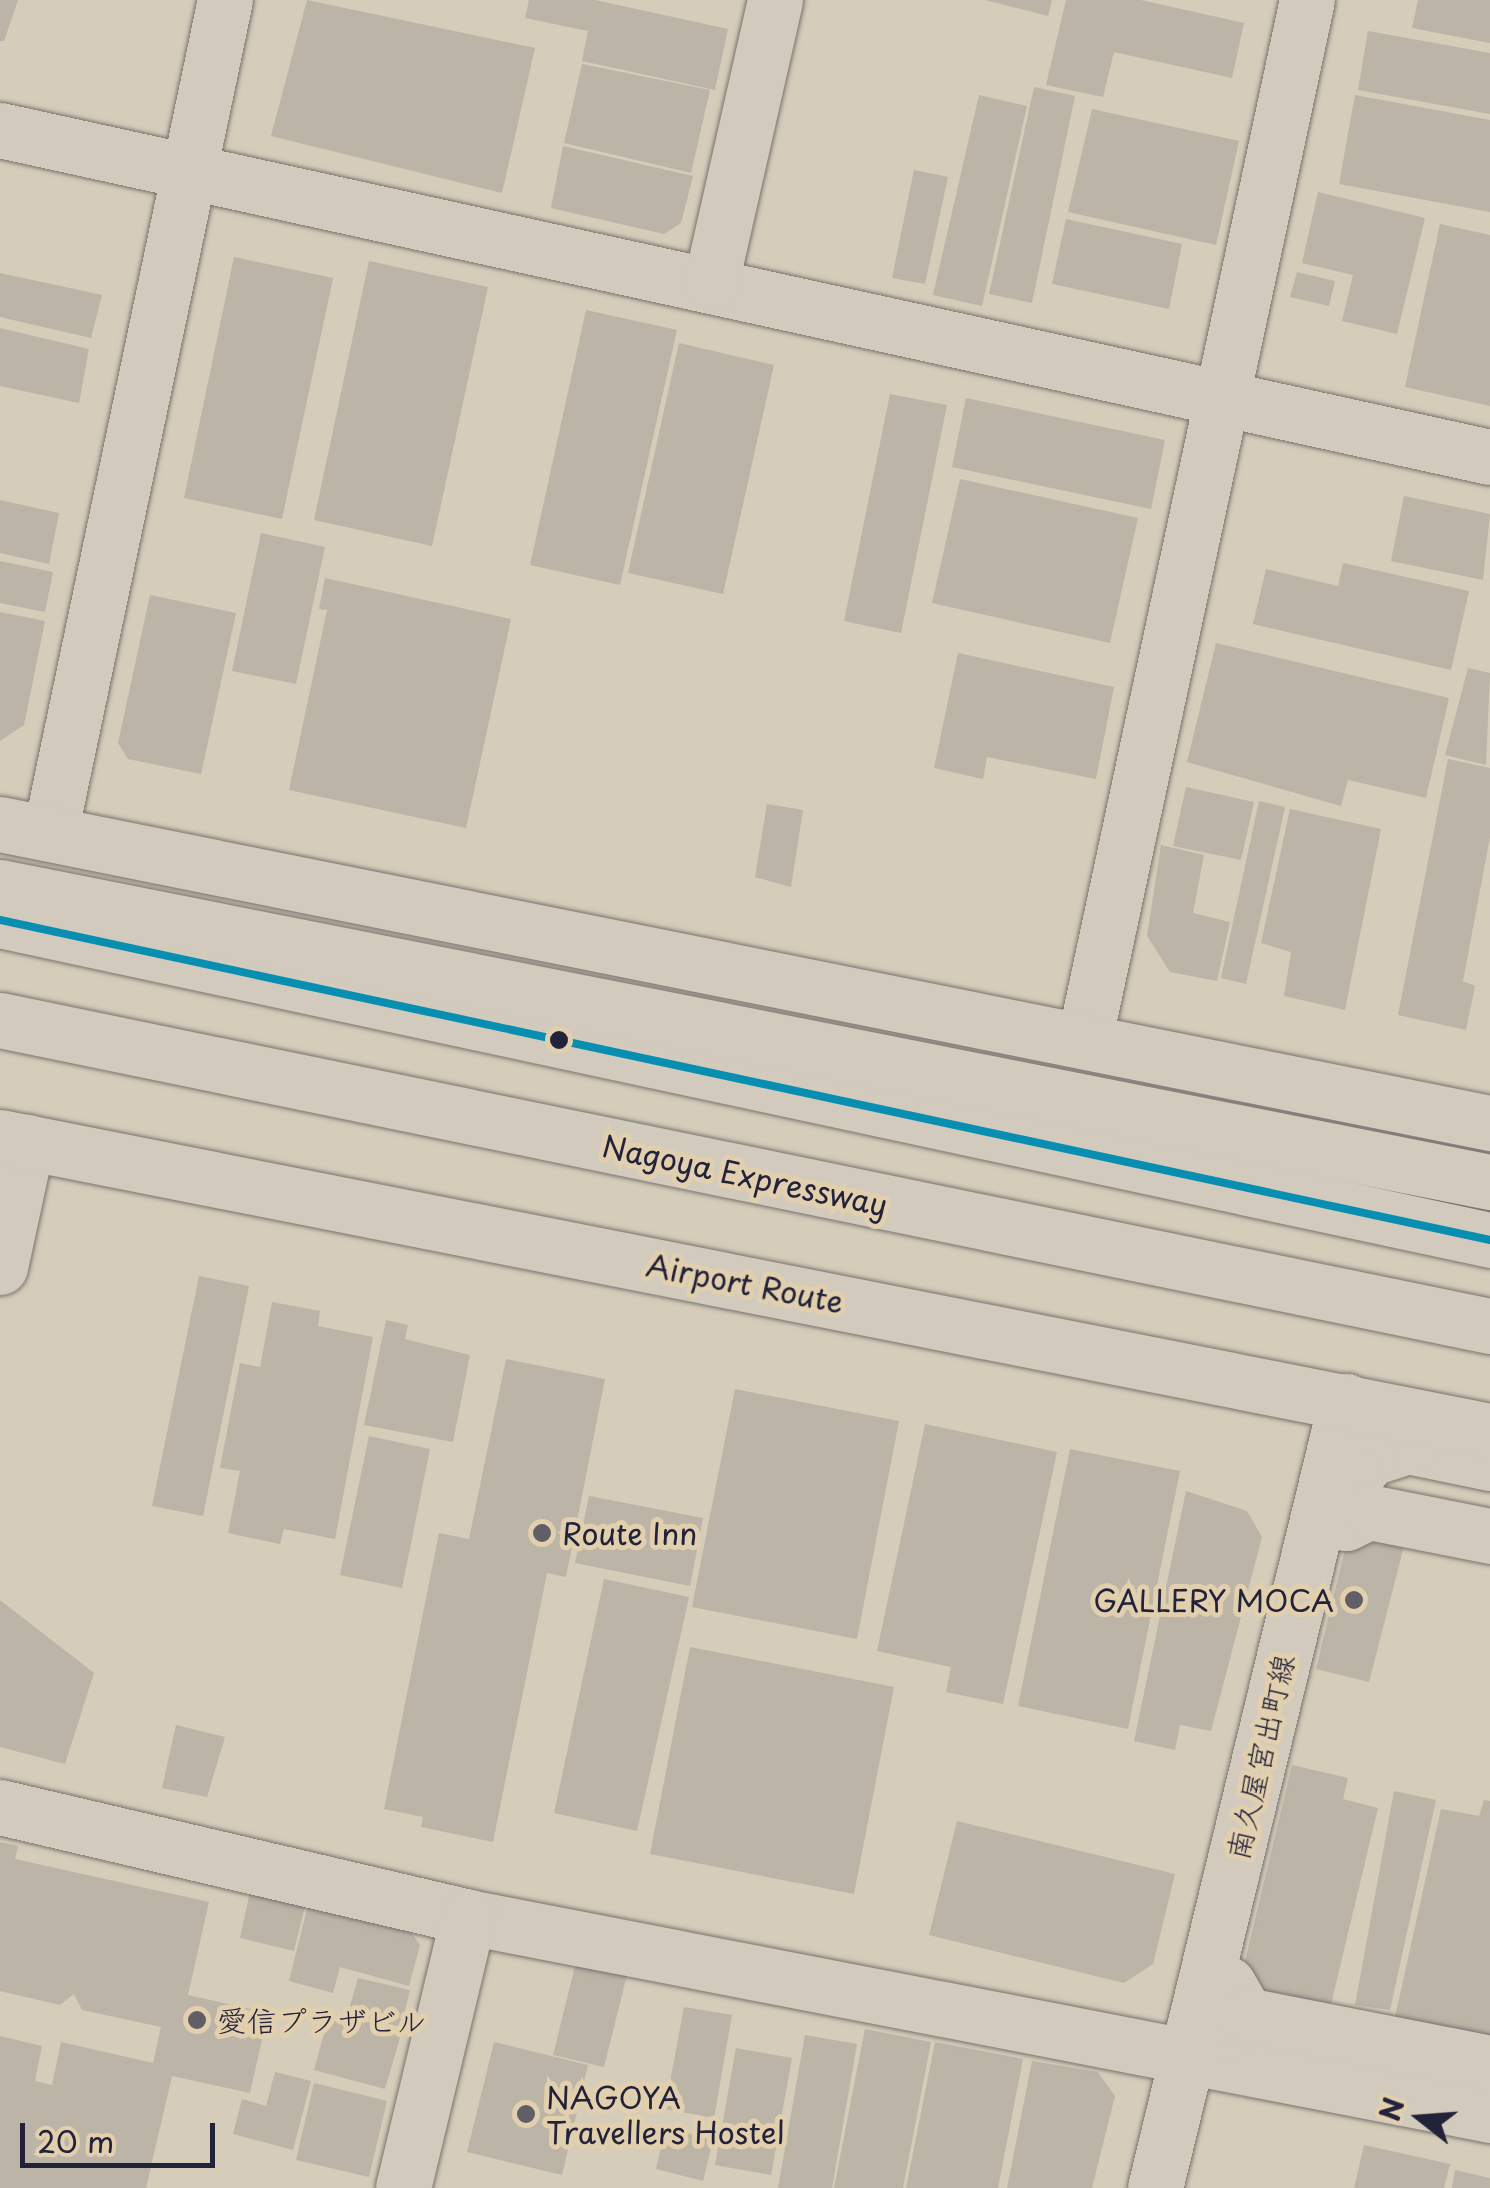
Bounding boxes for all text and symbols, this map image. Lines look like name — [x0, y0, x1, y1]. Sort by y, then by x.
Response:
unlabelled marker — [549, 1030, 569, 1050]
street label: Nagoya Expressway — [599, 1127, 891, 1223]
street label: Airport Route — [643, 1246, 847, 1320]
place label: Route Inn — [562, 1515, 699, 1551]
marker: Route Inn — [531, 1522, 553, 1544]
place label: GALLERY MOCA — [1091, 1582, 1334, 1618]
marker: GALLERY MOCA — [1343, 1589, 1365, 1611]
street label: 南久屋宮出町線 — [1219, 1651, 1301, 1863]
place label: 愛信プラザビル — [217, 2002, 427, 2038]
marker: 愛信プラザビル — [186, 2009, 208, 2031]
north arrow — [1370, 2068, 1470, 2168]
place label: NAGOYA Travellers Hostel — [546, 2079, 784, 2150]
text: N — [1367, 2092, 1415, 2126]
scale bar — [25, 2103, 220, 2165]
marker: NAGOYA Travellers Hostel — [515, 2103, 537, 2125]
text: 20 m — [37, 2118, 114, 2163]

